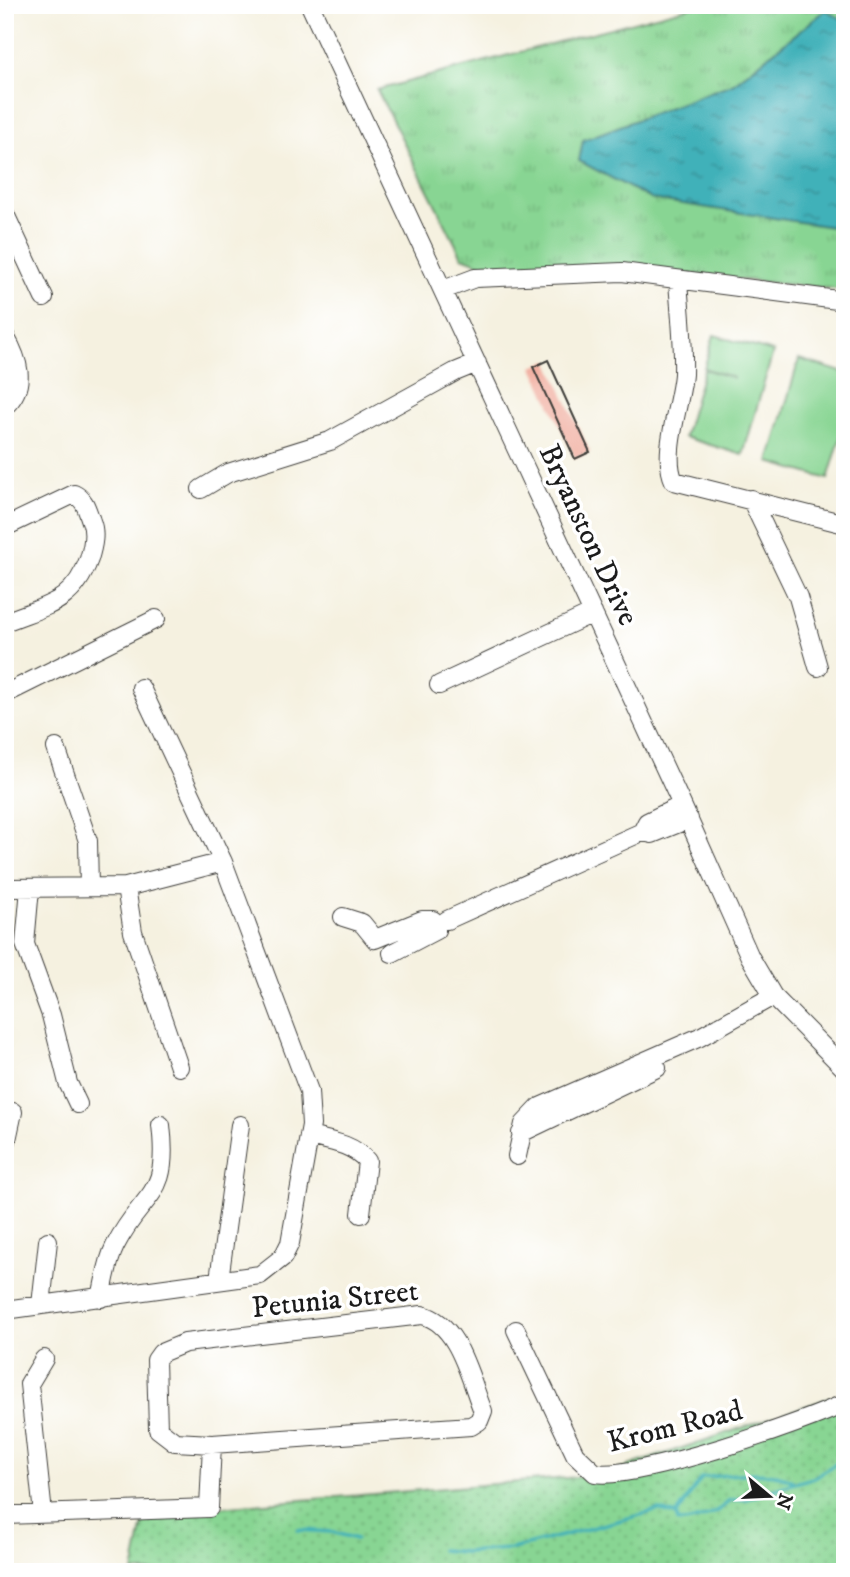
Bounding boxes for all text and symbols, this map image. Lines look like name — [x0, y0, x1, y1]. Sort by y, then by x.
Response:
street label: Bryanston Drive — [530, 438, 646, 632]
street label: Petunia Street — [250, 1273, 420, 1327]
street label: Krom Road — [604, 1392, 746, 1462]
north arrow — [734, 1462, 804, 1532]
text: N — [770, 1490, 797, 1513]

